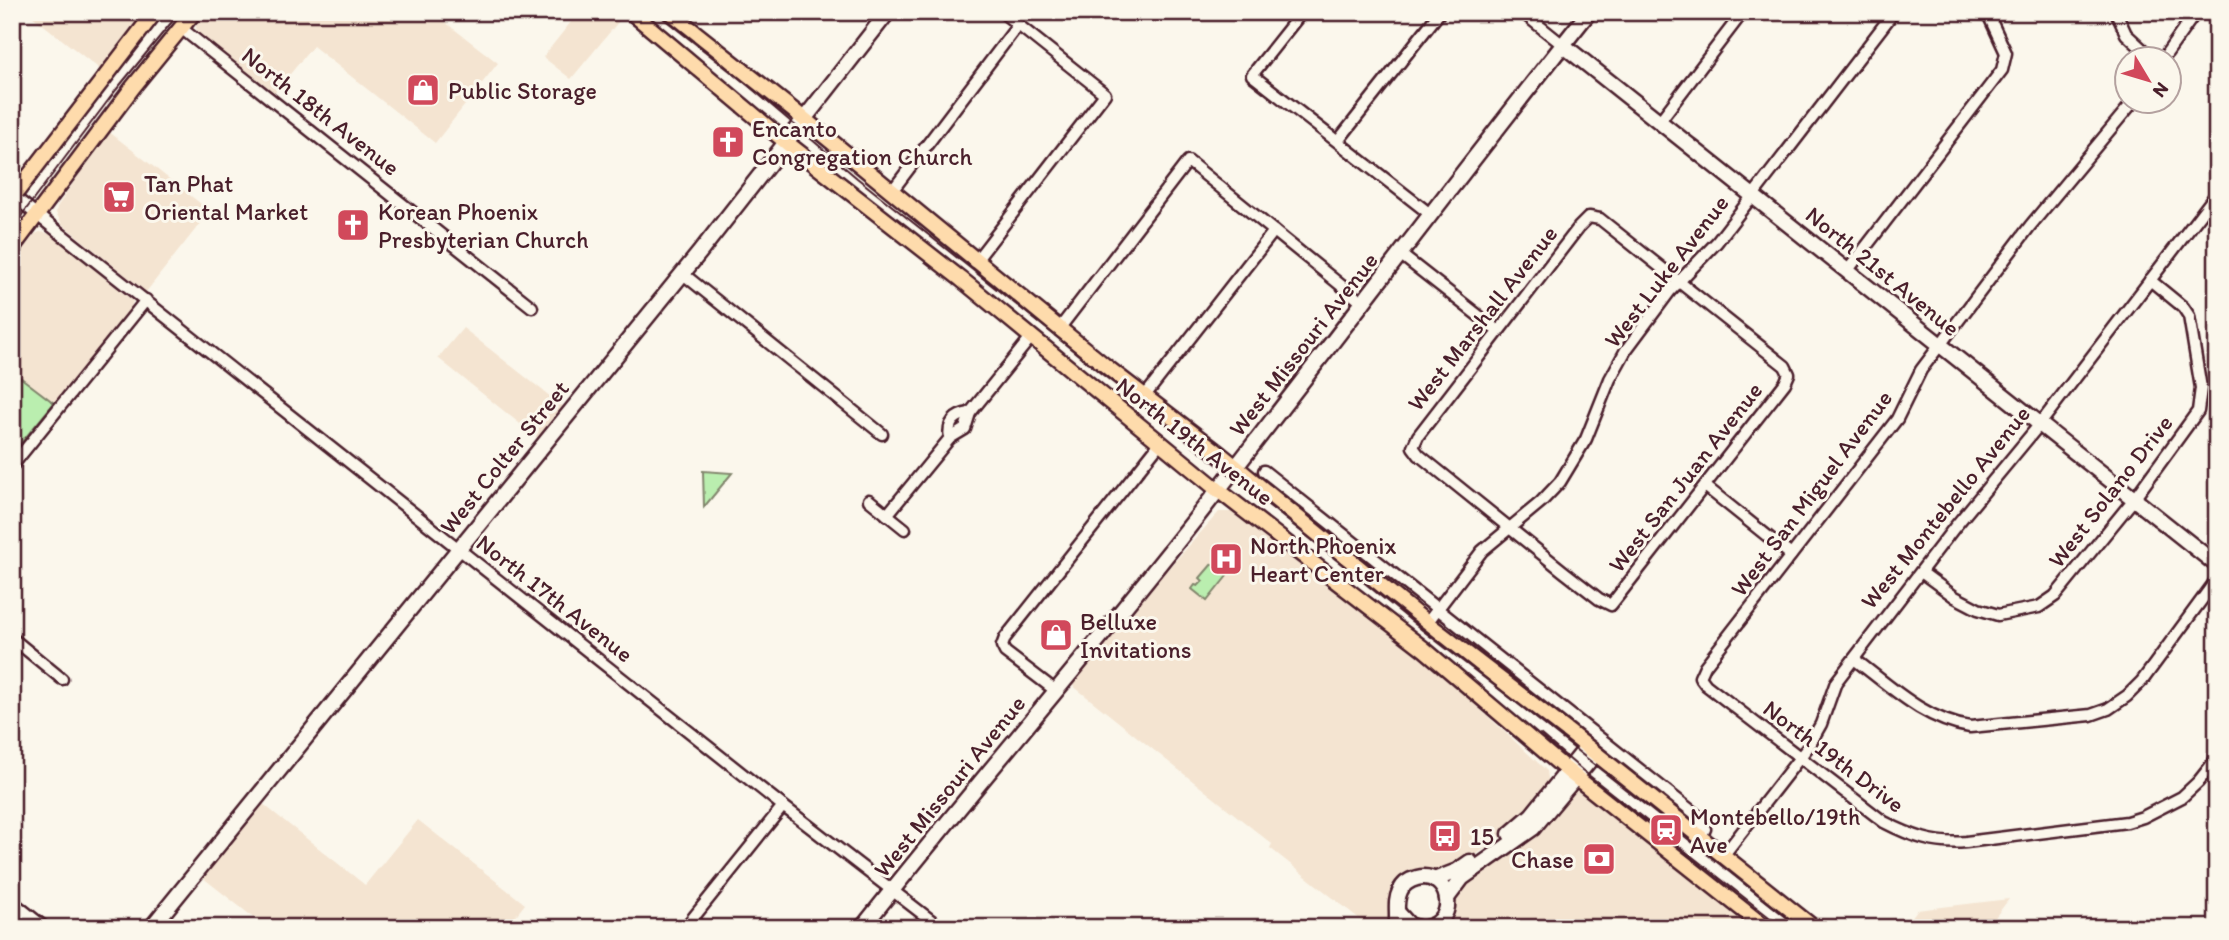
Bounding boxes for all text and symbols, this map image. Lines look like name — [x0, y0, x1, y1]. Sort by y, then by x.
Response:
street label: North 18th Avenue — [236, 40, 406, 182]
north arrow — [2114, 46, 2184, 116]
shop icon: Public Storage — [404, 71, 442, 109]
place label: Public Storage — [448, 76, 597, 105]
text: N — [2148, 78, 2174, 102]
place label: Encanto Congregation Church — [752, 114, 972, 171]
church icon: Encanto Congregation Church — [709, 123, 747, 161]
place label: Tan Phat Oriental Market — [144, 169, 308, 226]
supermarket icon: Tan Phat Oriental Market — [100, 178, 138, 216]
street label: West Luke Avenue — [1597, 189, 1735, 353]
place label: Korean Phoenix Presbyterian Church — [378, 197, 588, 254]
street label: North 21st Avenue — [1800, 200, 1966, 342]
church icon: Korean Phoenix Presbyterian Church — [334, 206, 372, 244]
street label: West Marshall Avenue — [1401, 219, 1563, 417]
street label: West Missouri Avenue — [1222, 246, 1384, 442]
street label: North 19th Avenue — [1111, 371, 1279, 511]
street label: West Colter Street — [433, 374, 575, 540]
street label: West San Juan Avenue — [1602, 376, 1768, 578]
street label: West San Miguel Avenue — [1724, 384, 1898, 602]
street label: West Montebello Avenue — [1854, 399, 2036, 615]
street label: West Solano Drive — [2041, 409, 2179, 573]
street label: North 17th Avenue — [471, 528, 639, 668]
place label: North Phoenix Heart Center — [1250, 531, 1396, 588]
hospital icon: North Phoenix Heart Center — [1207, 540, 1245, 578]
place label: Belluxe Invitations — [1080, 607, 1192, 664]
shop icon: Belluxe Invitations — [1037, 616, 1075, 654]
street label: West Missouri Avenue — [867, 689, 1031, 883]
street label: North 19th Drive — [1758, 693, 1910, 819]
place label: Montebello/19th Ave — [1690, 802, 1860, 859]
station icon: Montebello/19th Ave — [1647, 811, 1685, 849]
bus stop icon: 15 — [1426, 817, 1464, 855]
place label: 15 — [1470, 822, 1494, 851]
bank icon: Chase — [1580, 840, 1618, 878]
place label: Chase — [1511, 845, 1574, 874]

